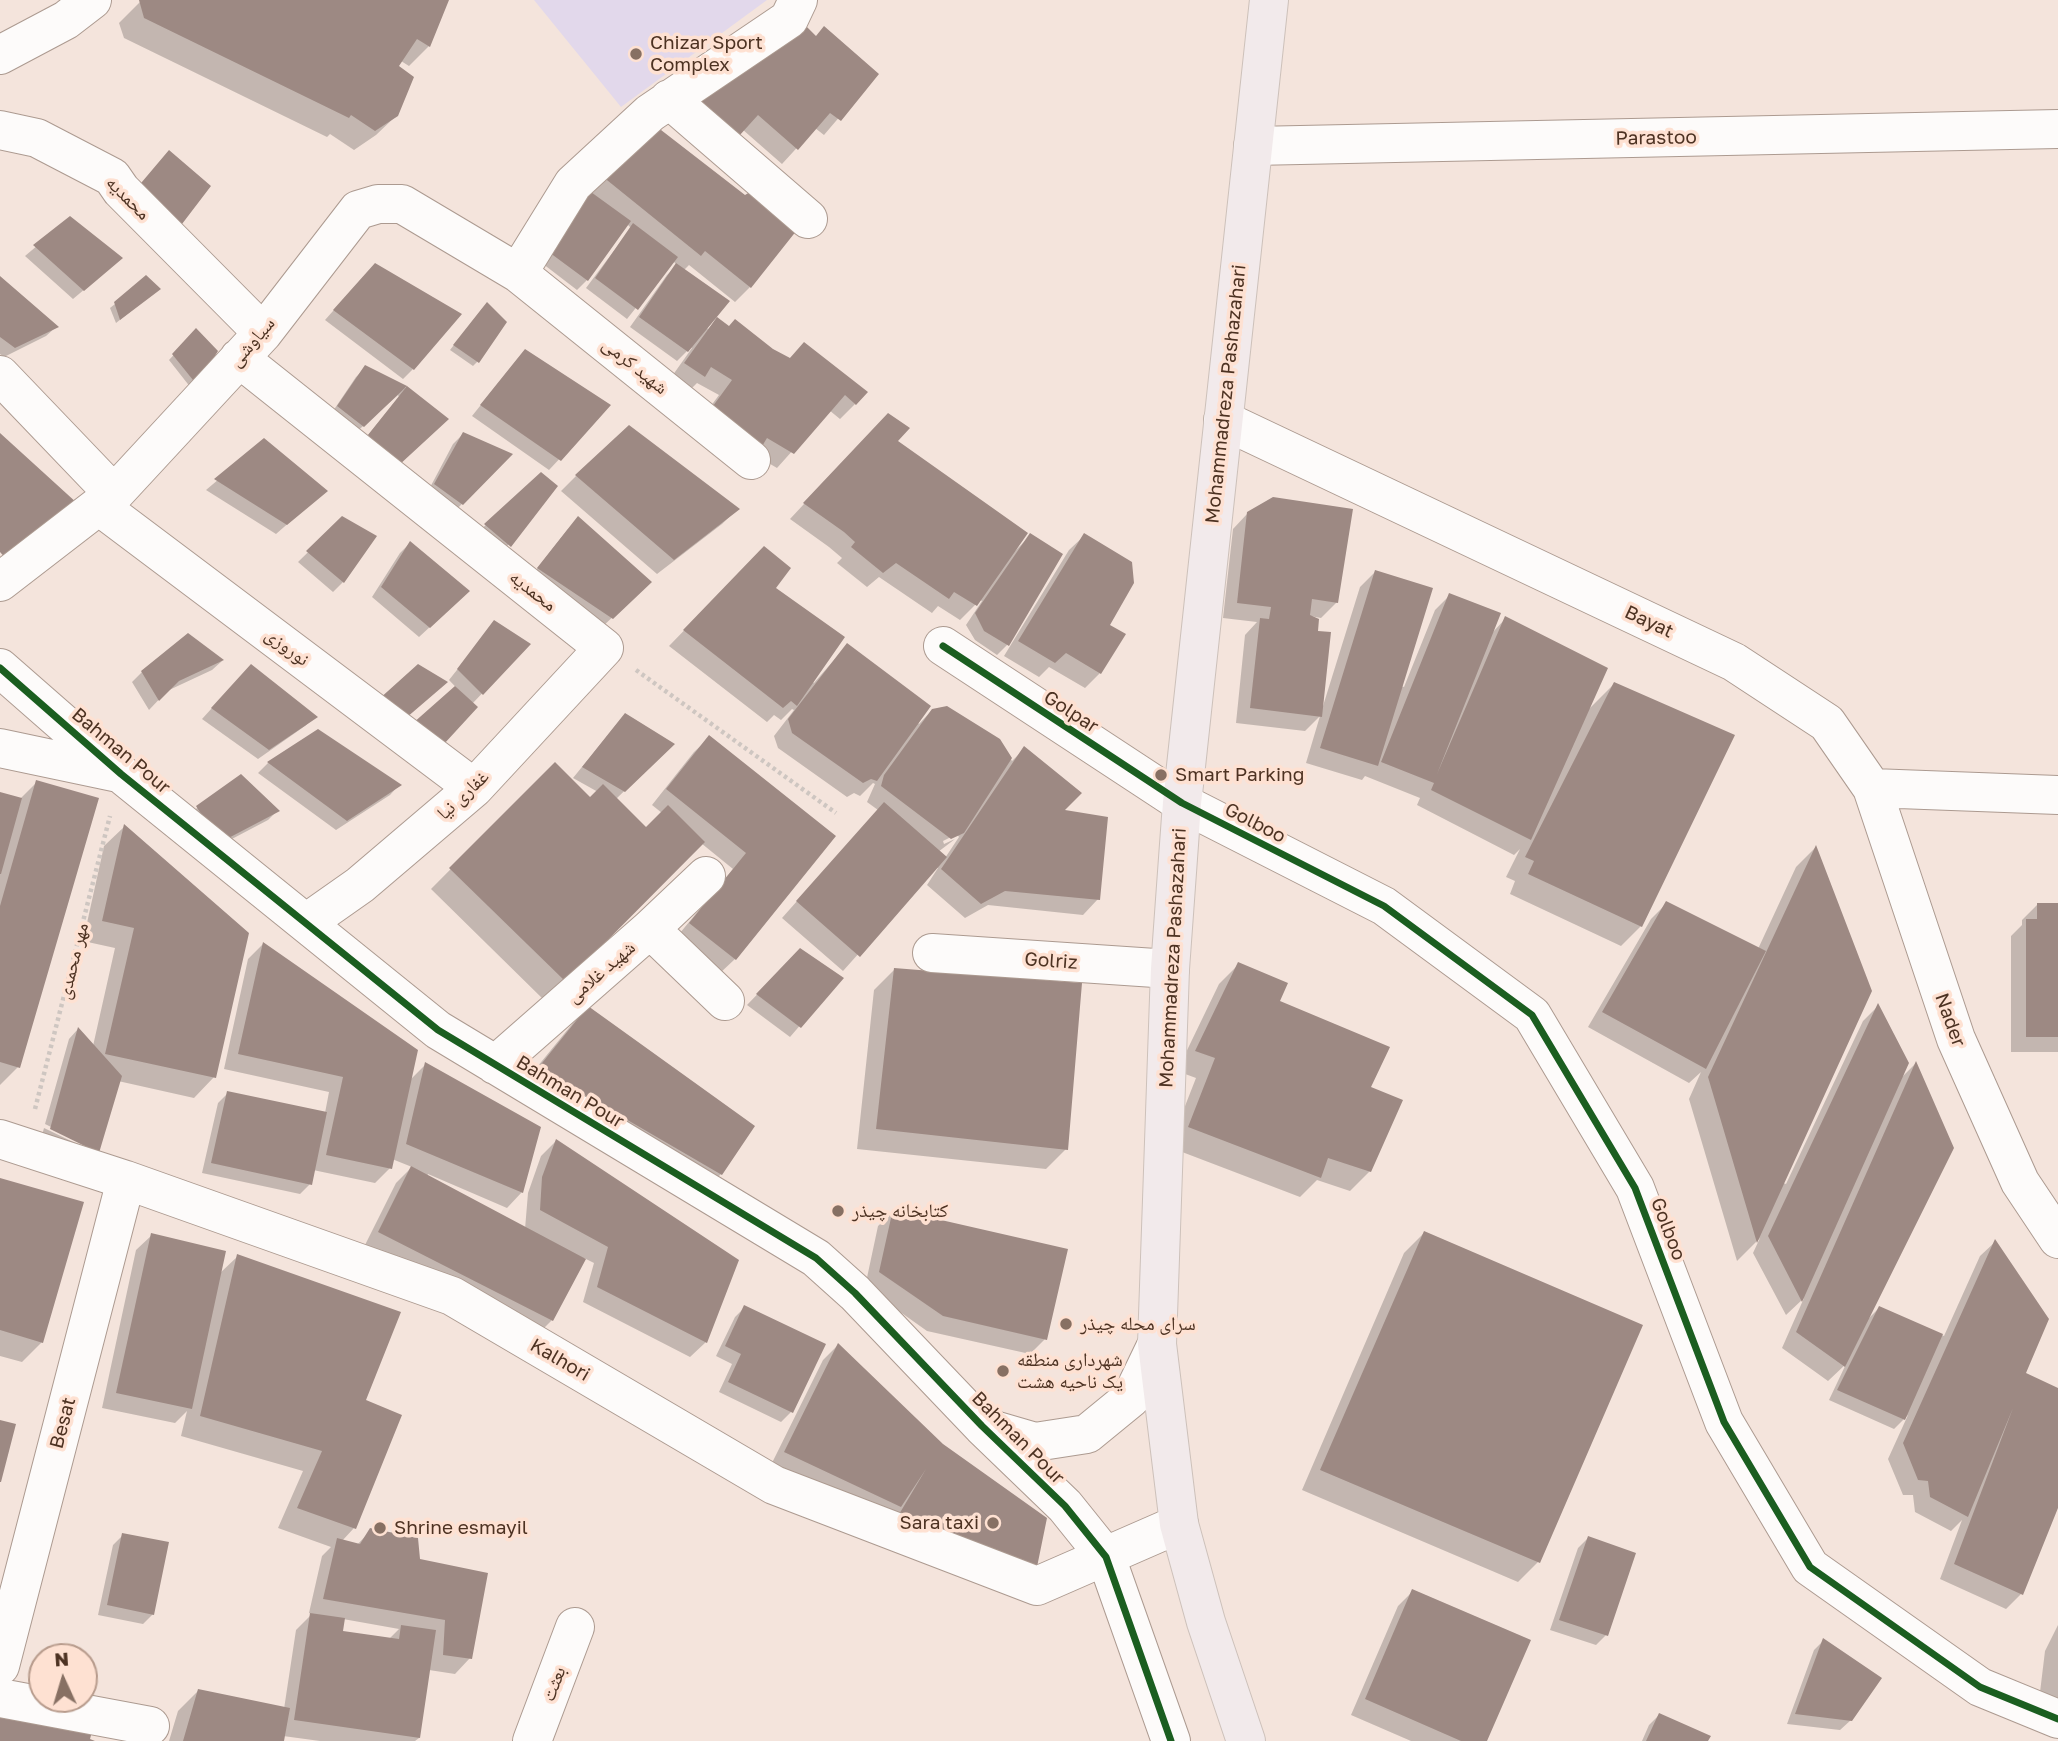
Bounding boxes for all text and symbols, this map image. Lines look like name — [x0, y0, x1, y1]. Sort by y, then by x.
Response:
place label: Chizar Sport Complex — [650, 32, 763, 76]
marker: Chizar Sport Complex — [628, 46, 644, 62]
street label: Parastoo — [1615, 126, 1697, 150]
street label: محمدیه — [101, 171, 155, 225]
street label: Mohammadreza Pashazahari — [1201, 263, 1251, 525]
street label: سیاوشی — [224, 312, 280, 372]
street label: شهید کرمی — [598, 333, 672, 399]
street label: محمدیه — [505, 566, 561, 616]
street label: Bayat — [1621, 601, 1677, 643]
street label: نوروزی — [260, 623, 314, 671]
street label: Golpar — [1039, 686, 1103, 738]
street label: Bahman Pour — [67, 703, 175, 799]
place label: Smart Parking — [1175, 764, 1304, 786]
street label: غفاری نیا — [432, 765, 494, 825]
marker: Smart Parking — [1153, 767, 1169, 783]
street label: Golboo — [1221, 798, 1289, 848]
street label: Mohammadreza Pashazahari — [1155, 827, 1191, 1089]
street label: مهر محمدی — [52, 920, 94, 1002]
street label: شهید غلامی — [562, 936, 640, 1008]
street label: Golriz — [1024, 948, 1078, 974]
street label: Nader — [1930, 990, 1970, 1050]
street label: Bahman Pour — [512, 1051, 628, 1133]
street label: Golboo — [1646, 1194, 1690, 1264]
place label: کتابخانه چیذر — [852, 1200, 948, 1222]
marker: کتابخانه چیذر — [830, 1203, 846, 1219]
place label: سرای محله چیذر — [1080, 1313, 1196, 1335]
marker: سرای محله چیذر — [1058, 1316, 1074, 1332]
street label: Kalhori — [526, 1334, 594, 1386]
place label: شهرداری منطقه یک ناحیه هشت — [1017, 1349, 1123, 1393]
marker: شهرداری منطقه یک ناحیه هشت — [995, 1363, 1011, 1379]
street label: Bahman Pour — [967, 1387, 1069, 1489]
street label: Besat — [45, 1395, 81, 1451]
place label: Sara taxi — [900, 1512, 979, 1534]
marker: Sara taxi — [985, 1515, 1001, 1531]
place label: Shrine esmayil — [394, 1517, 528, 1539]
marker: Shrine esmayil — [372, 1520, 388, 1536]
north arrow — [28, 1643, 98, 1713]
text: N — [54, 1647, 70, 1671]
street label: بعثت — [537, 1663, 571, 1705]

